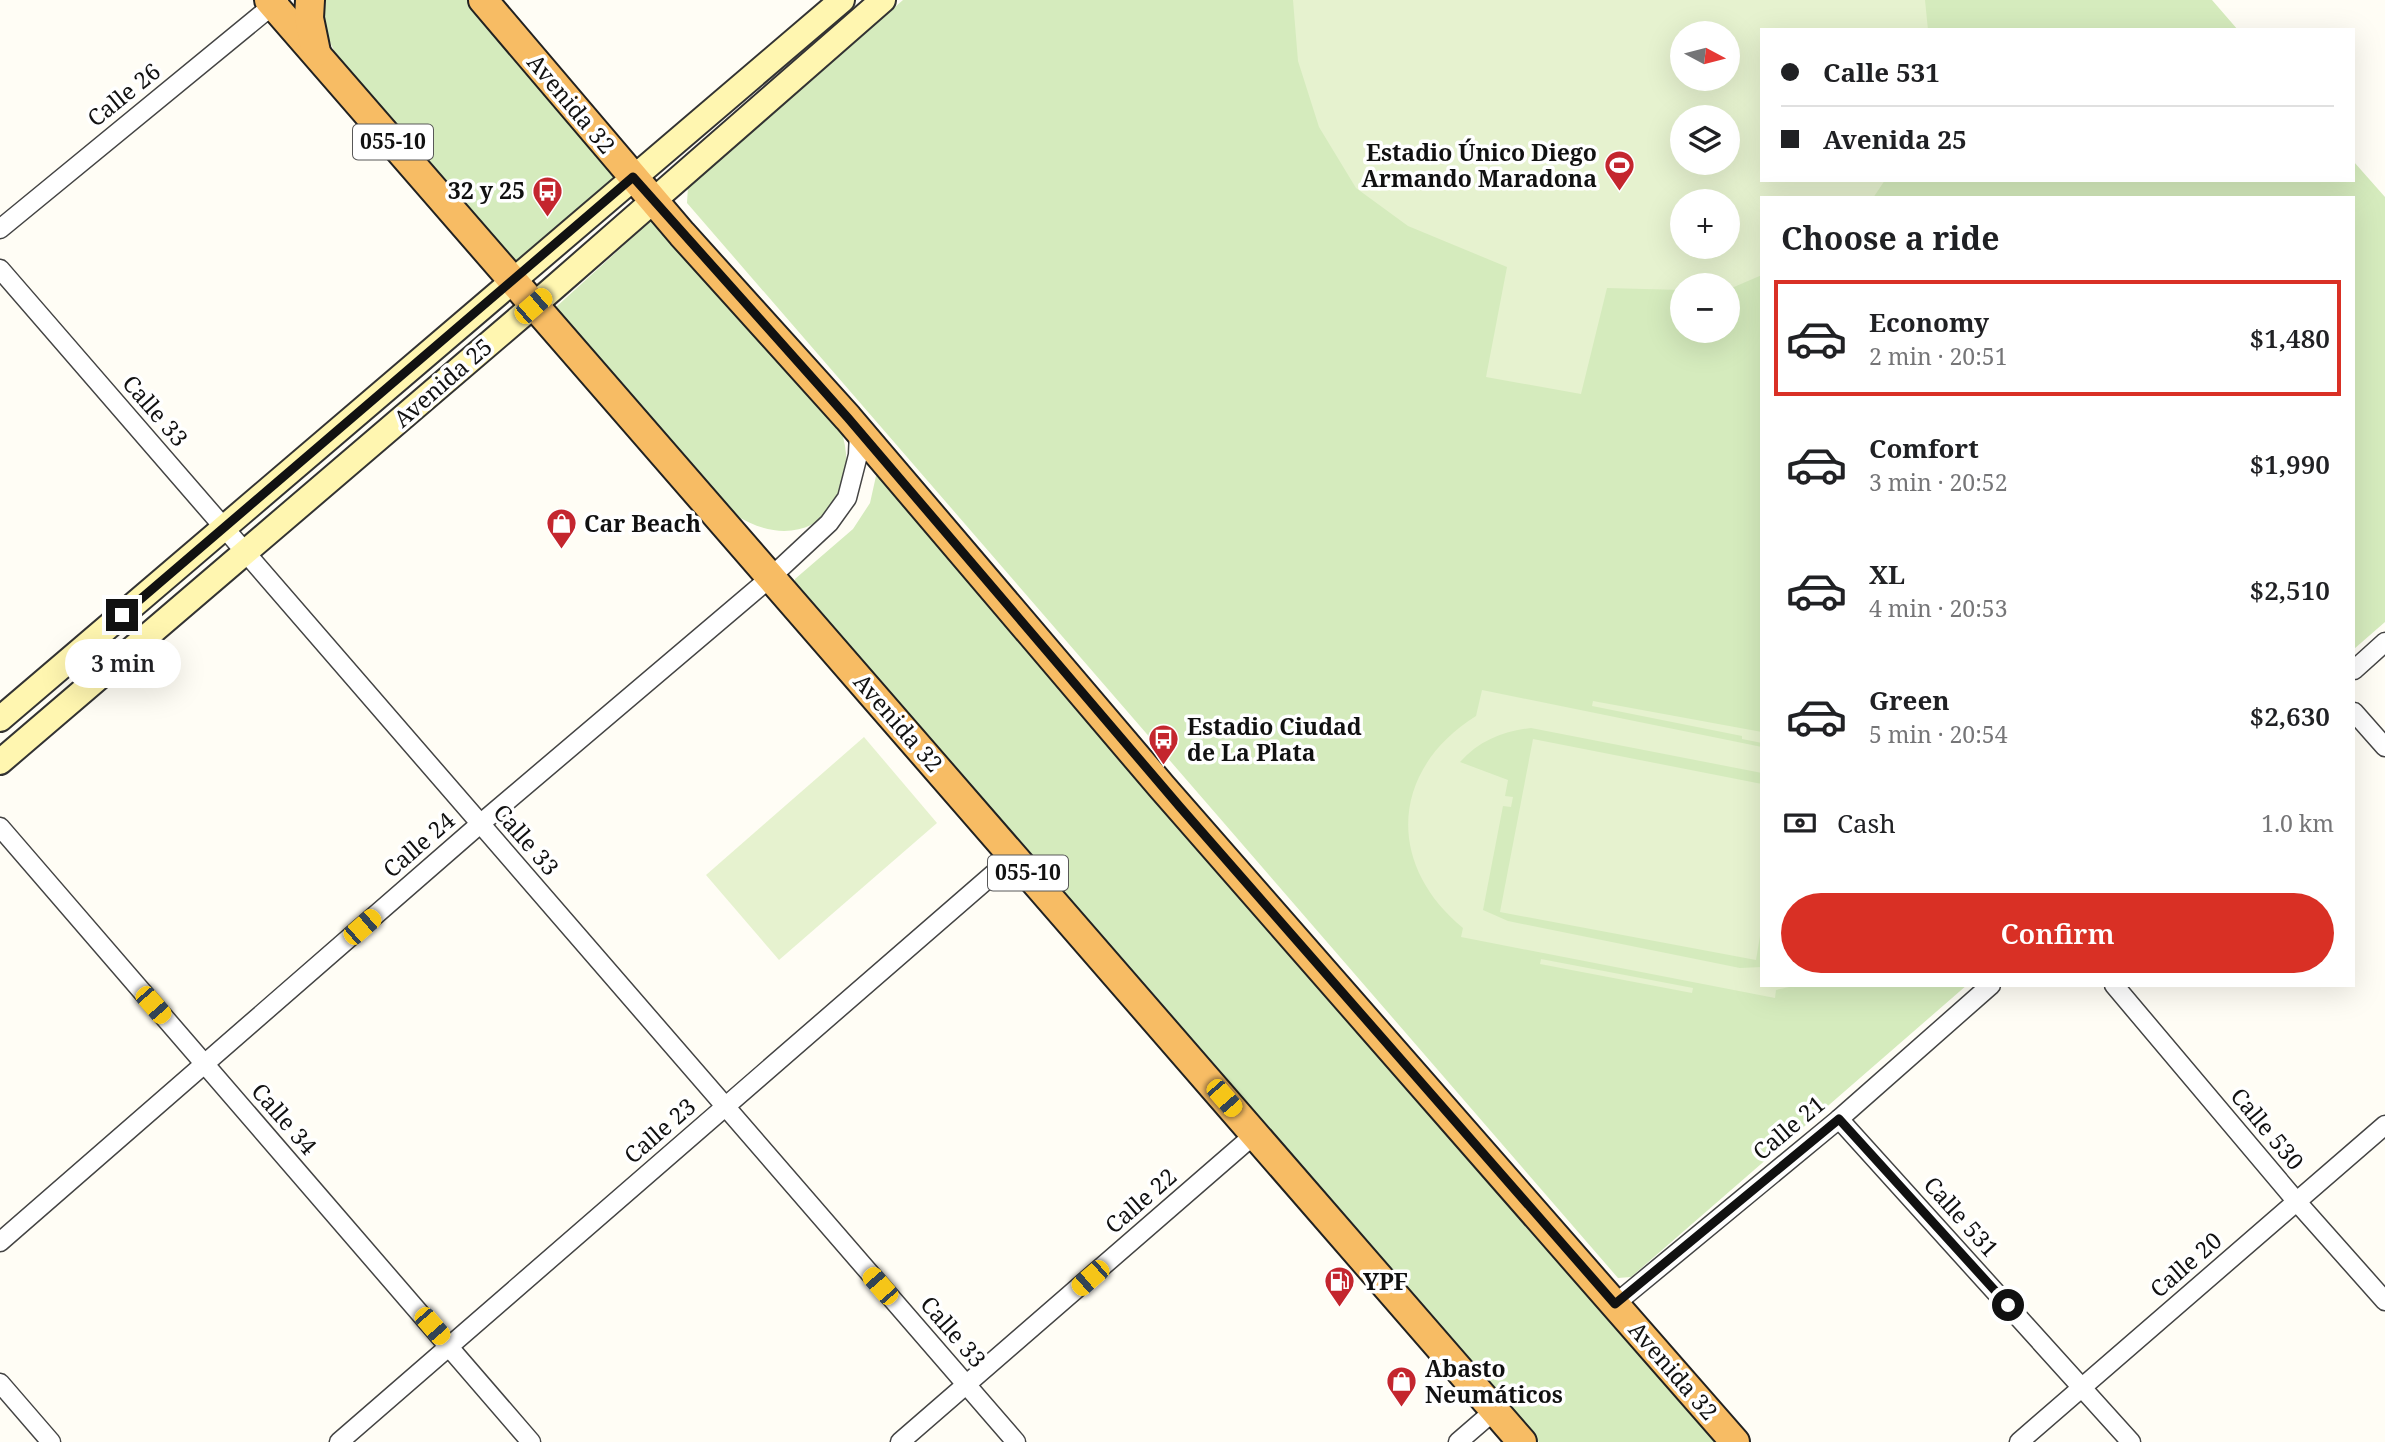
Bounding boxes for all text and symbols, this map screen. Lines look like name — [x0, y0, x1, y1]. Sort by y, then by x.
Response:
north arrow — [1670, 21, 1740, 91]
map controls — [1670, 21, 1740, 343]
street label: Avenida 32 — [520, 47, 623, 160]
text: Calle 531 — [1823, 54, 1940, 90]
street label: Calle 26 — [80, 55, 167, 134]
button: layers — [1670, 105, 1740, 175]
text: Avenida 25 — [1823, 121, 1967, 157]
road number: 055-10 — [353, 124, 433, 160]
place label: Estadio Único Diego Armando Maradona — [1362, 136, 1597, 194]
sports icon: Estadio Único Diego Armando Maradona — [1603, 149, 1637, 193]
place label: 32 y 25 — [448, 174, 525, 206]
bus stop icon: 32 y 25 — [531, 174, 565, 218]
button: + — [1670, 189, 1740, 259]
text: Choose a ride — [1781, 216, 2000, 259]
button: − — [1670, 273, 1740, 343]
car — [511, 284, 556, 328]
text: Economy — [1869, 304, 1989, 340]
icon: car — [1785, 307, 1848, 370]
text: $1,480 — [2250, 320, 2330, 356]
street label: Avenida 25 — [386, 330, 499, 434]
text: 2 min · 20:51 — [1869, 340, 2007, 372]
street label: Calle 33 — [116, 368, 196, 453]
text: Comfort — [1869, 430, 1979, 466]
icon: car — [1785, 433, 1848, 496]
text: $1,990 — [2250, 446, 2330, 482]
text: 3 min · 20:52 — [1869, 466, 2007, 498]
shop icon: Car Beach — [544, 507, 578, 551]
place label: Car Beach — [584, 507, 701, 539]
text: XL — [1869, 556, 1905, 592]
icon: car — [1785, 559, 1848, 622]
text: $2,510 — [2250, 572, 2330, 608]
text: 4 min · 20:53 — [1869, 592, 2007, 624]
route end — [106, 599, 138, 631]
callout: 3 min — [64, 640, 180, 688]
text: 3 min — [91, 647, 155, 679]
street label: Avenida 32 — [847, 666, 951, 779]
text: Green — [1869, 682, 1950, 718]
icon: car — [1785, 685, 1848, 748]
text: $2,630 — [2250, 698, 2330, 734]
place label: Estadio Ciudad de La Plata — [1187, 710, 1362, 768]
text: 5 min · 20:54 — [1869, 718, 2007, 750]
bus stop icon: Estadio Ciudad de La Plata — [1147, 723, 1181, 767]
street label: Calle 33 — [487, 797, 567, 882]
street label: Calle 24 — [376, 804, 461, 884]
icon: cash — [1781, 804, 1819, 842]
text: Cash — [1837, 805, 1896, 841]
text: 1.0 km — [2261, 807, 2334, 839]
road number: 055-10 — [988, 856, 1068, 890]
button: Confirm — [1781, 893, 2334, 973]
car — [340, 905, 385, 949]
car — [132, 982, 175, 1028]
car — [1203, 1075, 1246, 1121]
street label: Calle 34 — [245, 1076, 325, 1161]
street label: Calle 530 — [2224, 1080, 2312, 1176]
street label: Calle 21 — [1745, 1088, 1831, 1167]
street label: Calle 23 — [617, 1090, 702, 1170]
street label: Calle 22 — [1098, 1160, 1183, 1240]
street label: Calle 531 — [1917, 1169, 2006, 1264]
street label: Calle 20 — [2143, 1224, 2228, 1304]
car — [1068, 1256, 1113, 1300]
car — [859, 1263, 902, 1309]
fuel station icon: YPF — [1323, 1265, 1357, 1309]
place label: YPF — [1363, 1265, 1408, 1297]
street label: Calle 33 — [914, 1289, 994, 1374]
route start — [1992, 1289, 2024, 1321]
car — [411, 1303, 454, 1349]
street label: Avenida 32 — [1622, 1314, 1726, 1427]
place label: Abasto Neumáticos — [1425, 1352, 1563, 1410]
shop icon: Abasto Neumáticos — [1385, 1365, 1419, 1409]

